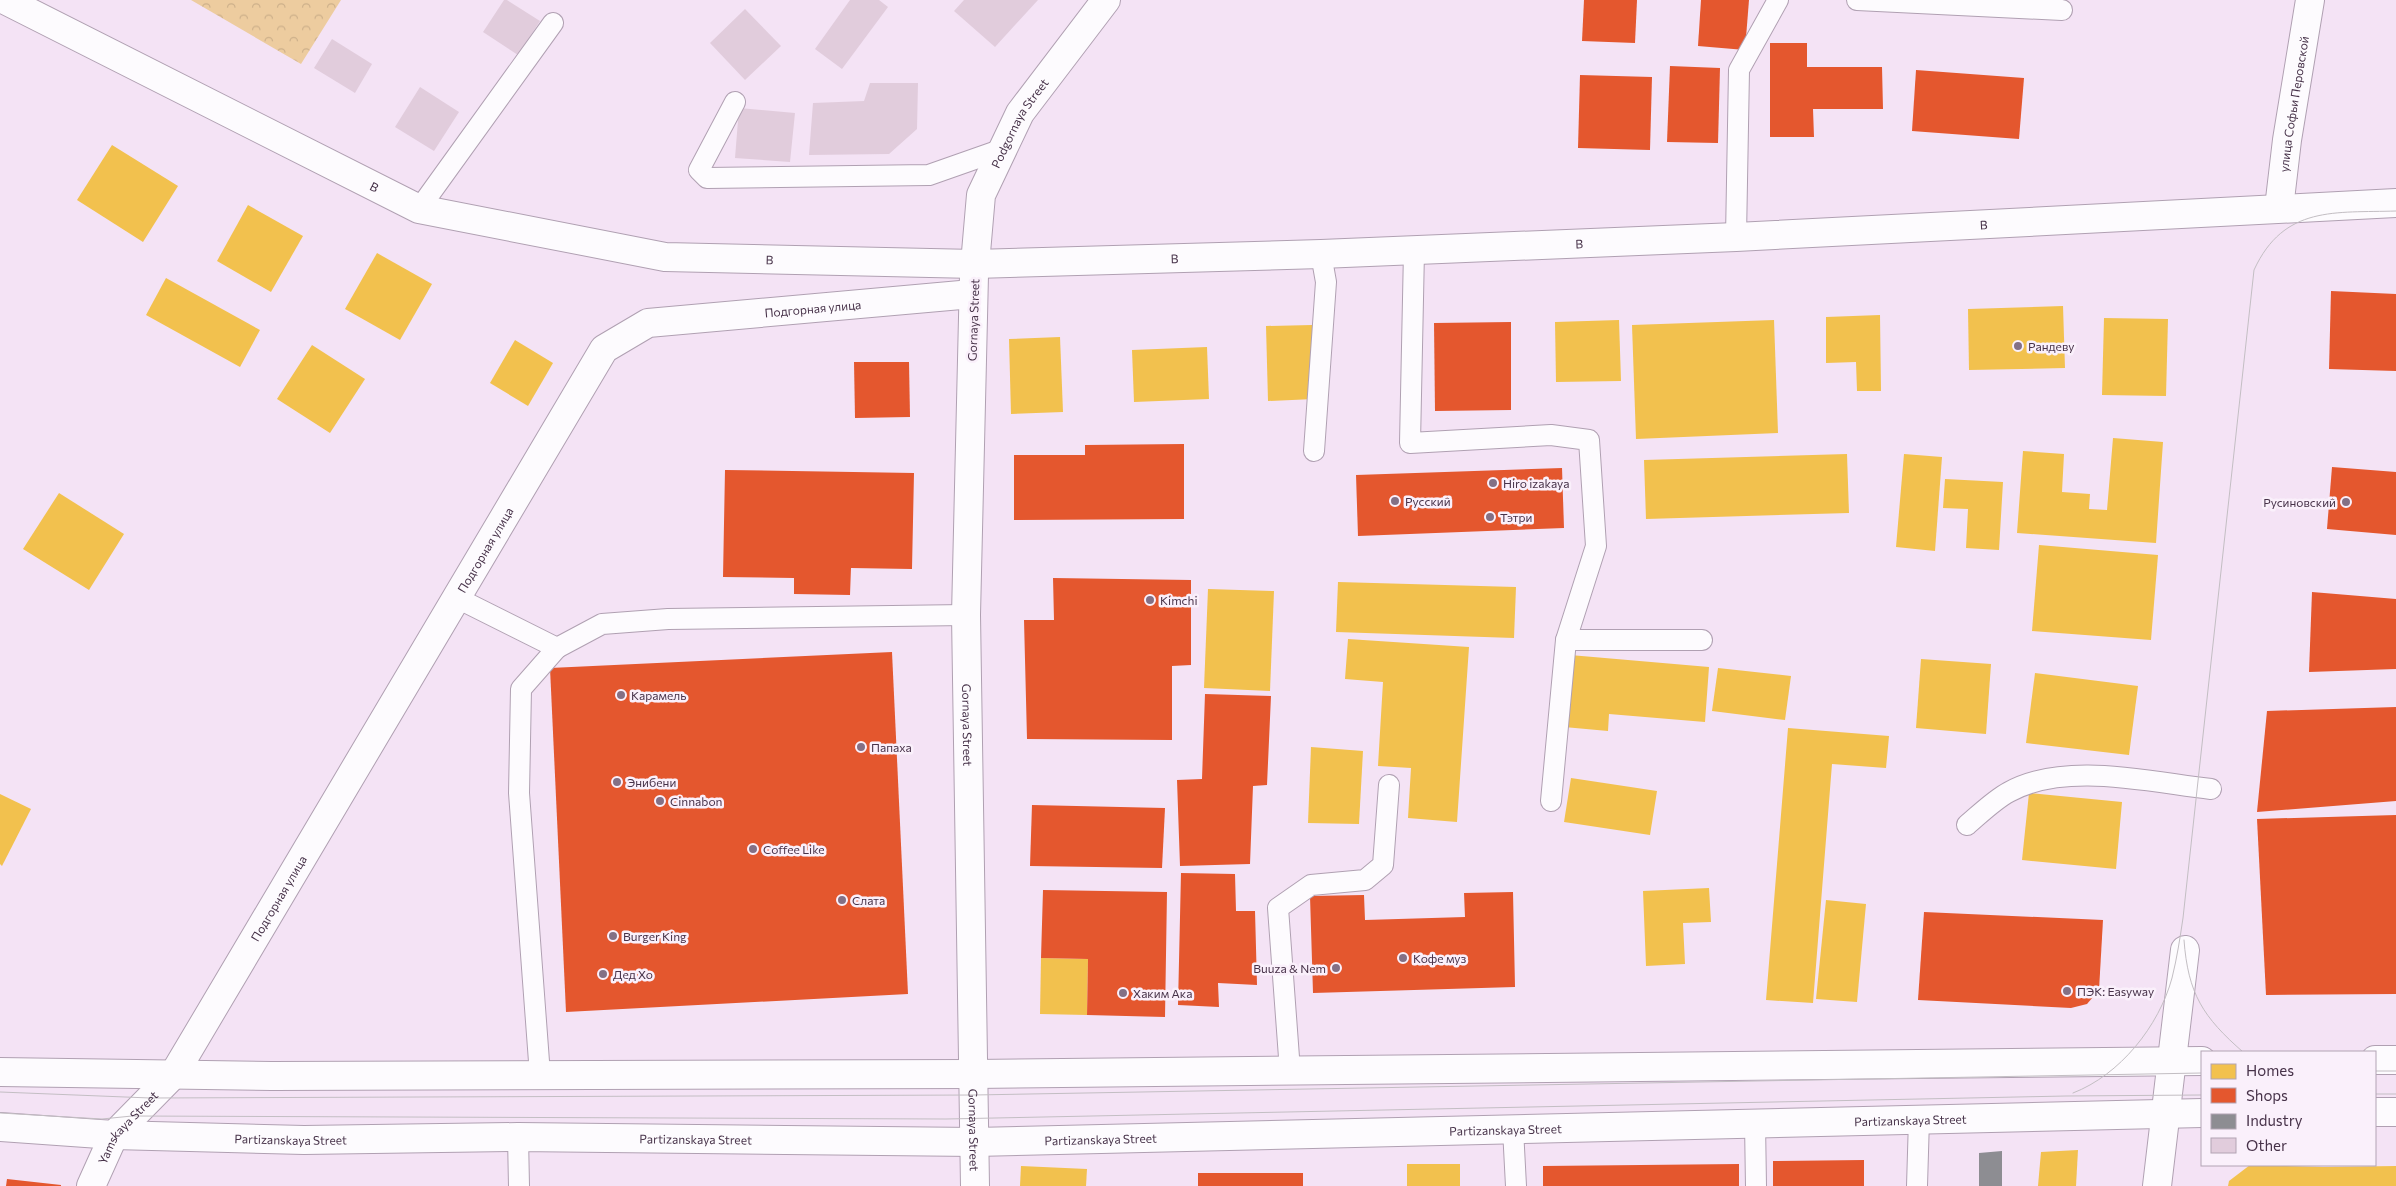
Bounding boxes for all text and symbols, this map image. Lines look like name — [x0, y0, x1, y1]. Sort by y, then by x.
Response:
street label: улица Софьи Перовской — [2276, 35, 2311, 173]
street label: Podgornaya Street — [988, 76, 1051, 170]
street label: B — [368, 179, 381, 195]
street label: B — [1979, 217, 1988, 231]
street label: B — [1575, 236, 1584, 251]
street label: B — [1170, 251, 1179, 265]
street label: B — [766, 252, 774, 266]
street label: Gornaya Street — [965, 279, 981, 361]
street label: Подгорная улица — [764, 297, 862, 320]
place label: Рандеву — [2028, 339, 2074, 353]
marker: Рандеву — [2012, 340, 2024, 352]
place label: Hiro izakaya — [1503, 476, 1569, 490]
marker: Hiro izakaya — [1487, 477, 1499, 489]
place label: Русский — [1405, 494, 1451, 508]
marker: Русский — [1389, 495, 1401, 507]
place label: Русиновский — [2263, 495, 2336, 509]
marker: Русиновский — [2340, 496, 2352, 508]
street label: Подгорная улица — [454, 504, 516, 595]
place label: Тэтри — [1500, 510, 1532, 524]
marker: Тэтри — [1484, 511, 1496, 523]
place label: Kimchi — [1160, 593, 1198, 607]
marker: Kimchi — [1144, 594, 1156, 606]
street label: Gornaya Street — [960, 684, 975, 766]
place label: Карамель — [631, 688, 686, 702]
marker: Карамель — [615, 689, 627, 701]
place label: Папаха — [871, 740, 912, 754]
marker: Папаха — [855, 741, 867, 753]
place label: Энибени — [627, 775, 676, 789]
marker: Энибени — [611, 776, 623, 788]
place label: Cinnabon — [670, 794, 722, 808]
marker: Cinnabon — [654, 795, 666, 807]
place label: Coffee Like — [763, 842, 825, 856]
marker: Coffee Like — [747, 843, 759, 855]
street label: Подгорная улица — [248, 853, 309, 943]
place label: Слата — [852, 893, 885, 907]
marker: Слата — [836, 894, 848, 906]
place label: Burger King — [623, 929, 687, 943]
marker: Burger King — [607, 930, 619, 942]
place label: Кофе муз — [1413, 951, 1467, 965]
marker: Кофе муз — [1397, 952, 1409, 964]
place label: Buuza & Nem — [1253, 961, 1326, 975]
marker: Buuza & Nem — [1330, 962, 1342, 974]
place label: Дед Хо — [613, 967, 653, 981]
marker: Дед Хо — [597, 968, 609, 980]
place label: ПЭК: Easyway — [2077, 984, 2154, 998]
marker: ПЭК: Easyway — [2061, 985, 2073, 997]
place label: Хаким Ака — [1133, 986, 1192, 1000]
marker: Хаким Ака — [1117, 987, 1129, 999]
legend — [2201, 1051, 2376, 1166]
text: Homes — [2246, 1061, 2294, 1079]
text: Shops — [2246, 1086, 2288, 1104]
street label: Yamskaya Street — [95, 1088, 161, 1166]
street label: Gornaya Street — [966, 1089, 982, 1171]
text: Industry — [2246, 1111, 2303, 1129]
street label: Partizanskaya Street — [1854, 1112, 1967, 1128]
street label: Partizanskaya Street — [1449, 1121, 1562, 1138]
street label: Partizanskaya Street — [234, 1131, 347, 1147]
street label: Partizanskaya Street — [639, 1131, 752, 1147]
street label: Partizanskaya Street — [1044, 1131, 1157, 1147]
text: Other — [2246, 1136, 2287, 1154]

